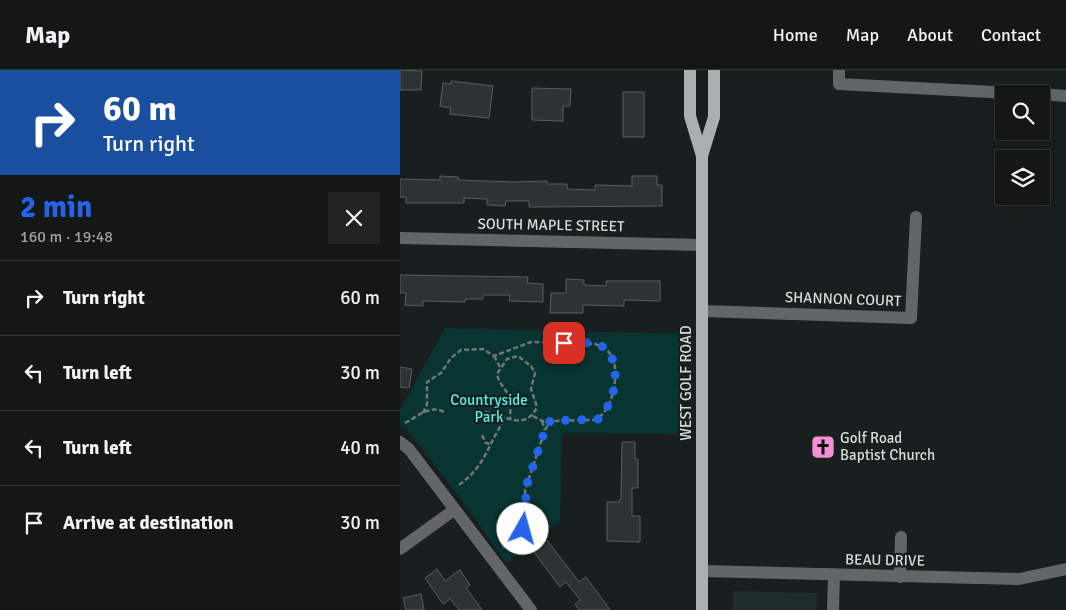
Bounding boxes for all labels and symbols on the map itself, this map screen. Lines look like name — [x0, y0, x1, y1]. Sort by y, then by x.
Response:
street label: SOUTH MAPLE STREET — [477, 215, 625, 235]
street label: SHANNON COURT — [785, 288, 902, 310]
pin — [543, 322, 585, 364]
street label: WEST GOLF ROAD — [677, 325, 695, 441]
park label: Countryside Park — [450, 391, 528, 426]
place label: Golf Road Baptist Church — [840, 429, 935, 464]
church icon: Golf Road Baptist Church — [810, 434, 836, 460]
position arrow — [496, 502, 548, 554]
street label: BEAU DRIVE — [845, 550, 925, 570]

